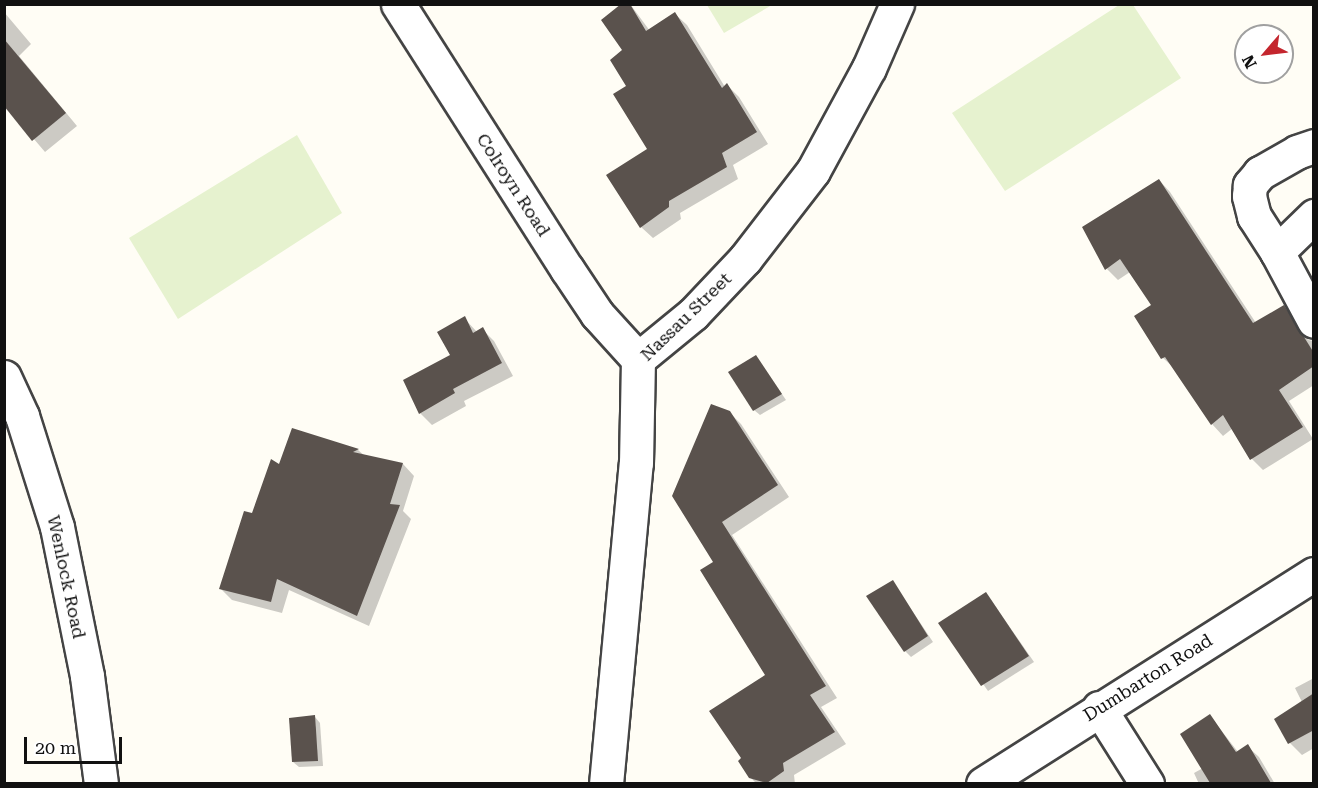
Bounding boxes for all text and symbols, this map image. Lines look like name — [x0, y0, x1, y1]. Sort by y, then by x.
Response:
north arrow — [1234, 24, 1294, 84]
text: N — [1238, 52, 1261, 72]
street label: Colroyn Road — [472, 129, 554, 241]
street label: Nassau Street — [636, 268, 736, 366]
street label: Wenlock Road — [42, 513, 90, 641]
street label: Dumbarton Road — [1079, 630, 1217, 726]
scale bar — [27, 725, 124, 763]
text: 20 m — [35, 737, 76, 758]

